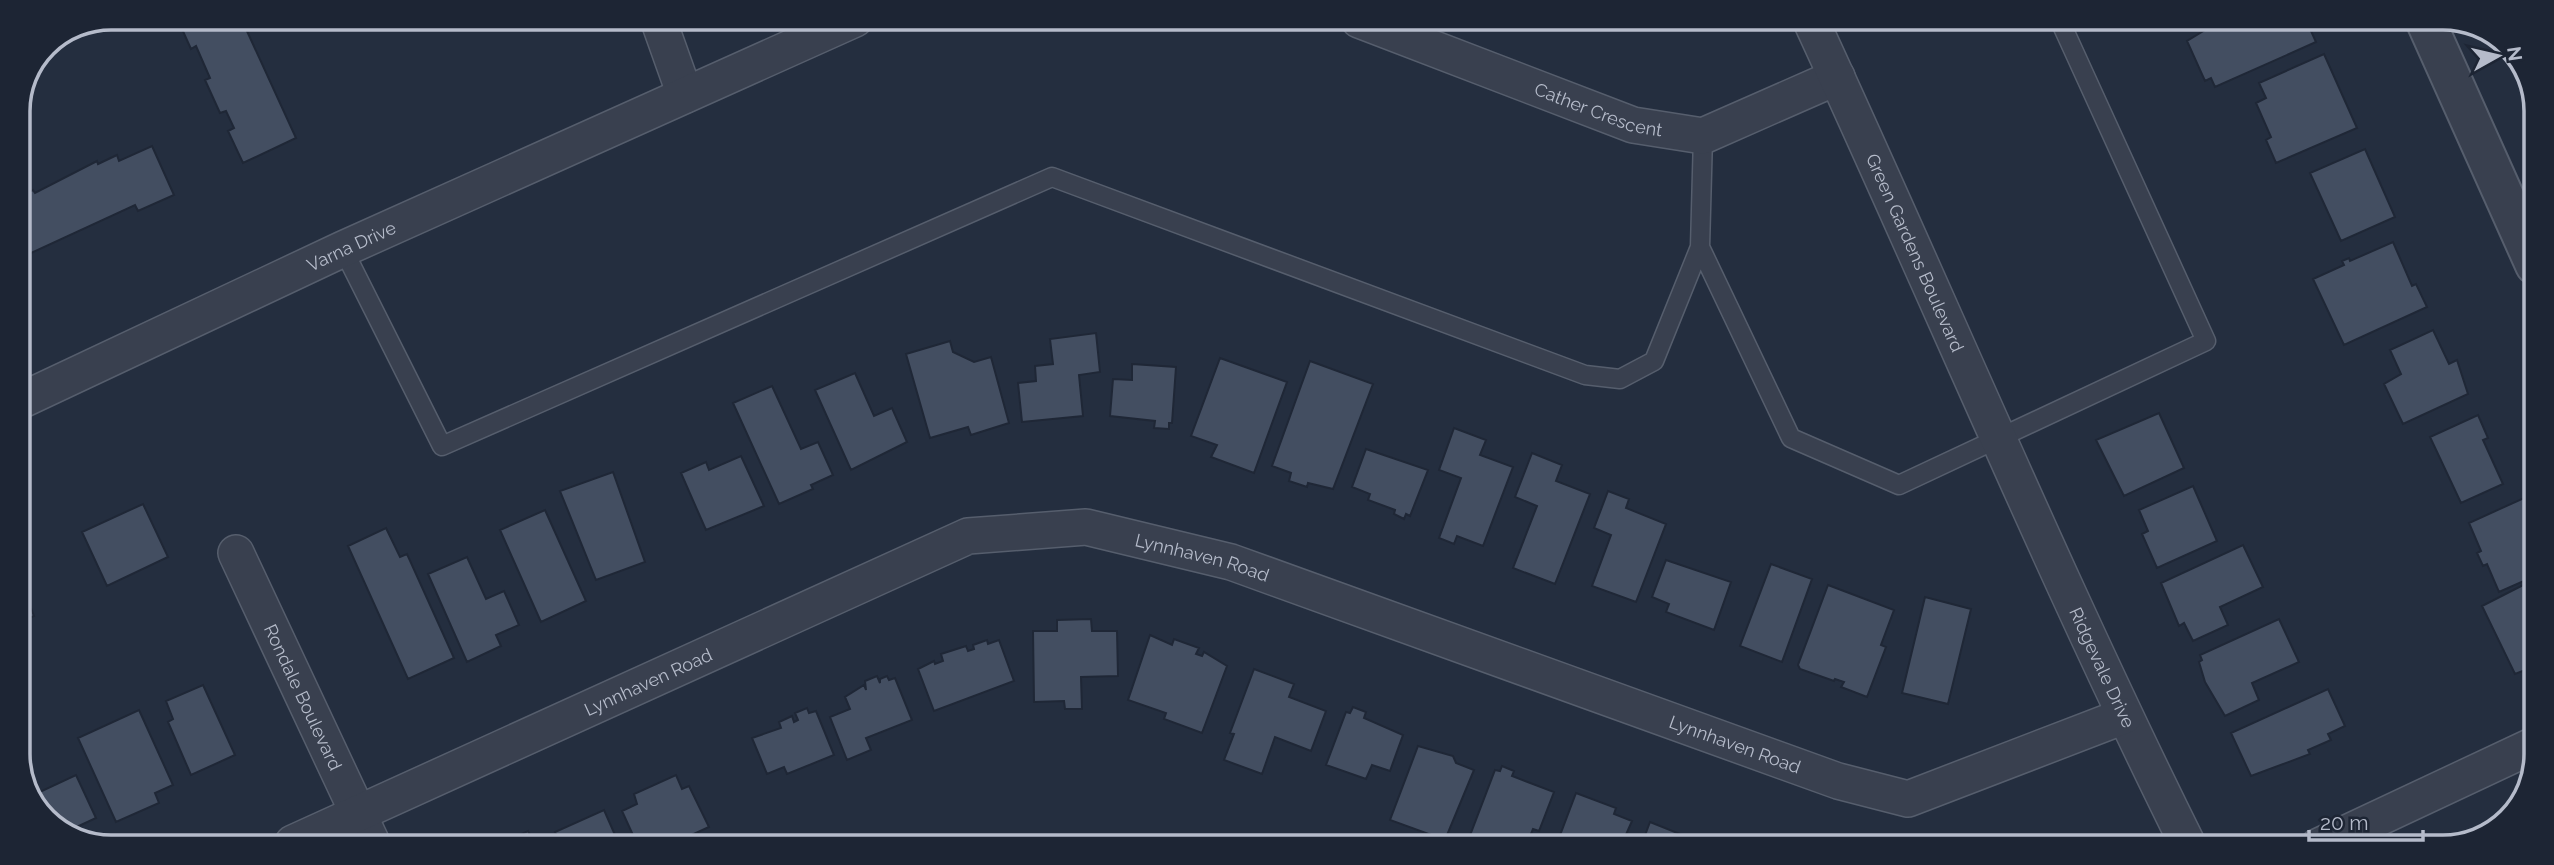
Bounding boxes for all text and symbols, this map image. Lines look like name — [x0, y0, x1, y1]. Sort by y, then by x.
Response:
north arrow — [2463, 21, 2533, 91]
text: N — [2503, 45, 2527, 62]
street label: Cather Crescent — [1532, 78, 1664, 140]
street label: Green Gardens Boulevard — [1862, 150, 1969, 355]
street label: Varna Drive — [303, 216, 399, 275]
street label: Lynnhaven Road — [1133, 529, 1272, 585]
street label: Ridgevale Drive — [2066, 604, 2140, 731]
street label: Rondale Boulevard — [260, 621, 347, 773]
street label: Lynnhaven Road — [581, 643, 715, 720]
street label: Lynnhaven Road — [1667, 711, 1804, 777]
scale bar — [2309, 798, 2423, 842]
text: 20 m — [2320, 810, 2368, 835]

